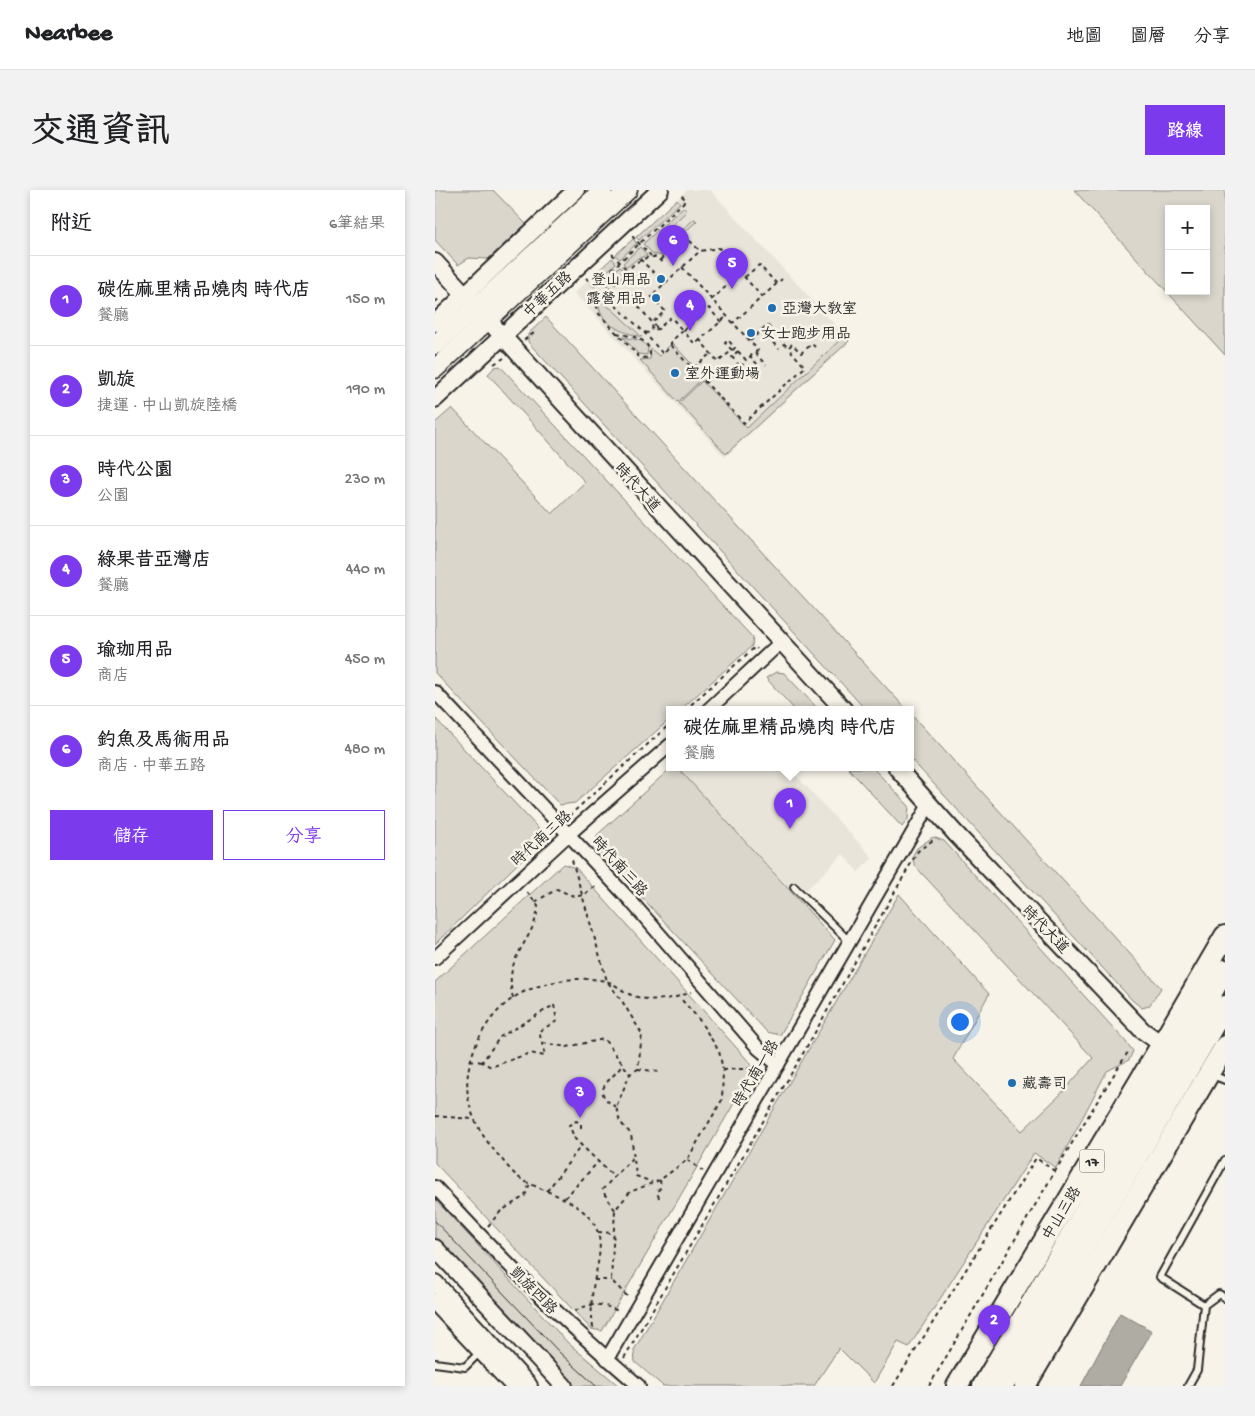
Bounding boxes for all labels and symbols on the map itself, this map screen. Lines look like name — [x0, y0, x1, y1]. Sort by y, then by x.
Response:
pin: 6 — [657, 225, 689, 266]
pin: 5 — [716, 248, 748, 289]
street label: 中華五路 — [520, 268, 576, 323]
place label: 登山用品 — [591, 272, 651, 290]
marker: 登山用品 — [655, 273, 667, 285]
pin: 4 — [674, 290, 706, 331]
place label: 露營用品 — [586, 291, 646, 309]
marker: 露營用品 — [650, 292, 662, 304]
place label: 亞灣大教室 — [782, 300, 857, 319]
marker: 亞灣大教室 — [766, 302, 778, 314]
place label: 女士跑步用品 — [761, 326, 851, 344]
marker: 女士跑步用品 — [745, 327, 757, 339]
place label: 室外運動場 — [685, 366, 760, 384]
marker: 室外運動場 — [669, 367, 681, 379]
street label: 時代大道 — [610, 460, 663, 517]
pin: 1 — [774, 788, 806, 829]
street label: 時代南二路 — [508, 807, 576, 871]
street label: 時代南三路 — [587, 833, 651, 901]
street label: 時代大道 — [1017, 903, 1072, 958]
your location — [947, 1009, 973, 1035]
street label: 時代南一路 — [729, 1037, 784, 1111]
place label: 藏壽司 — [1022, 1076, 1067, 1094]
pin: 3 — [564, 1077, 596, 1118]
marker: 藏壽司 — [1006, 1077, 1018, 1089]
road number: 17 — [1079, 1149, 1105, 1172]
street label: 中山三路 — [1040, 1184, 1086, 1244]
street label: 凱旋四路 — [505, 1264, 560, 1319]
pin: 2 — [978, 1305, 1010, 1346]

